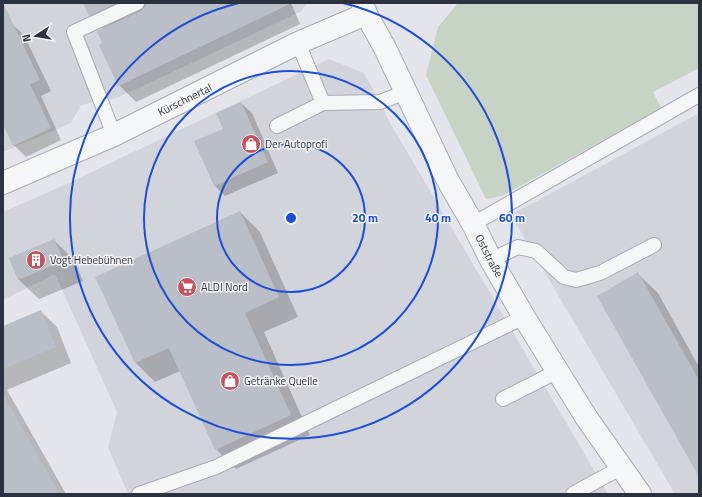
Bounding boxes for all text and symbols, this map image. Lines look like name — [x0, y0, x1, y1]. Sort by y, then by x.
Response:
north arrow — [16, 16, 56, 56]
text: N — [18, 33, 35, 43]
street label: Kürschnertal — [155, 79, 215, 120]
shop icon: Der Autoprofi — [240, 133, 262, 155]
place label: Der Autoprofi — [265, 136, 327, 152]
text: 20 m — [352, 208, 378, 227]
text: 40 m — [425, 208, 451, 227]
text: 60 m — [499, 208, 525, 227]
centre of rings — [284, 211, 298, 225]
street label: Oststraße — [471, 231, 507, 280]
building icon: Vogt Hebebühnen — [25, 249, 47, 271]
place label: Vogt Hebebühnen — [50, 252, 133, 268]
supermarket icon: ALDI Nord — [176, 276, 198, 298]
place label: ALDI Nord — [201, 279, 248, 295]
shop icon: Getränke Quelle — [219, 370, 241, 392]
place label: Getränke Quelle — [244, 373, 318, 389]

